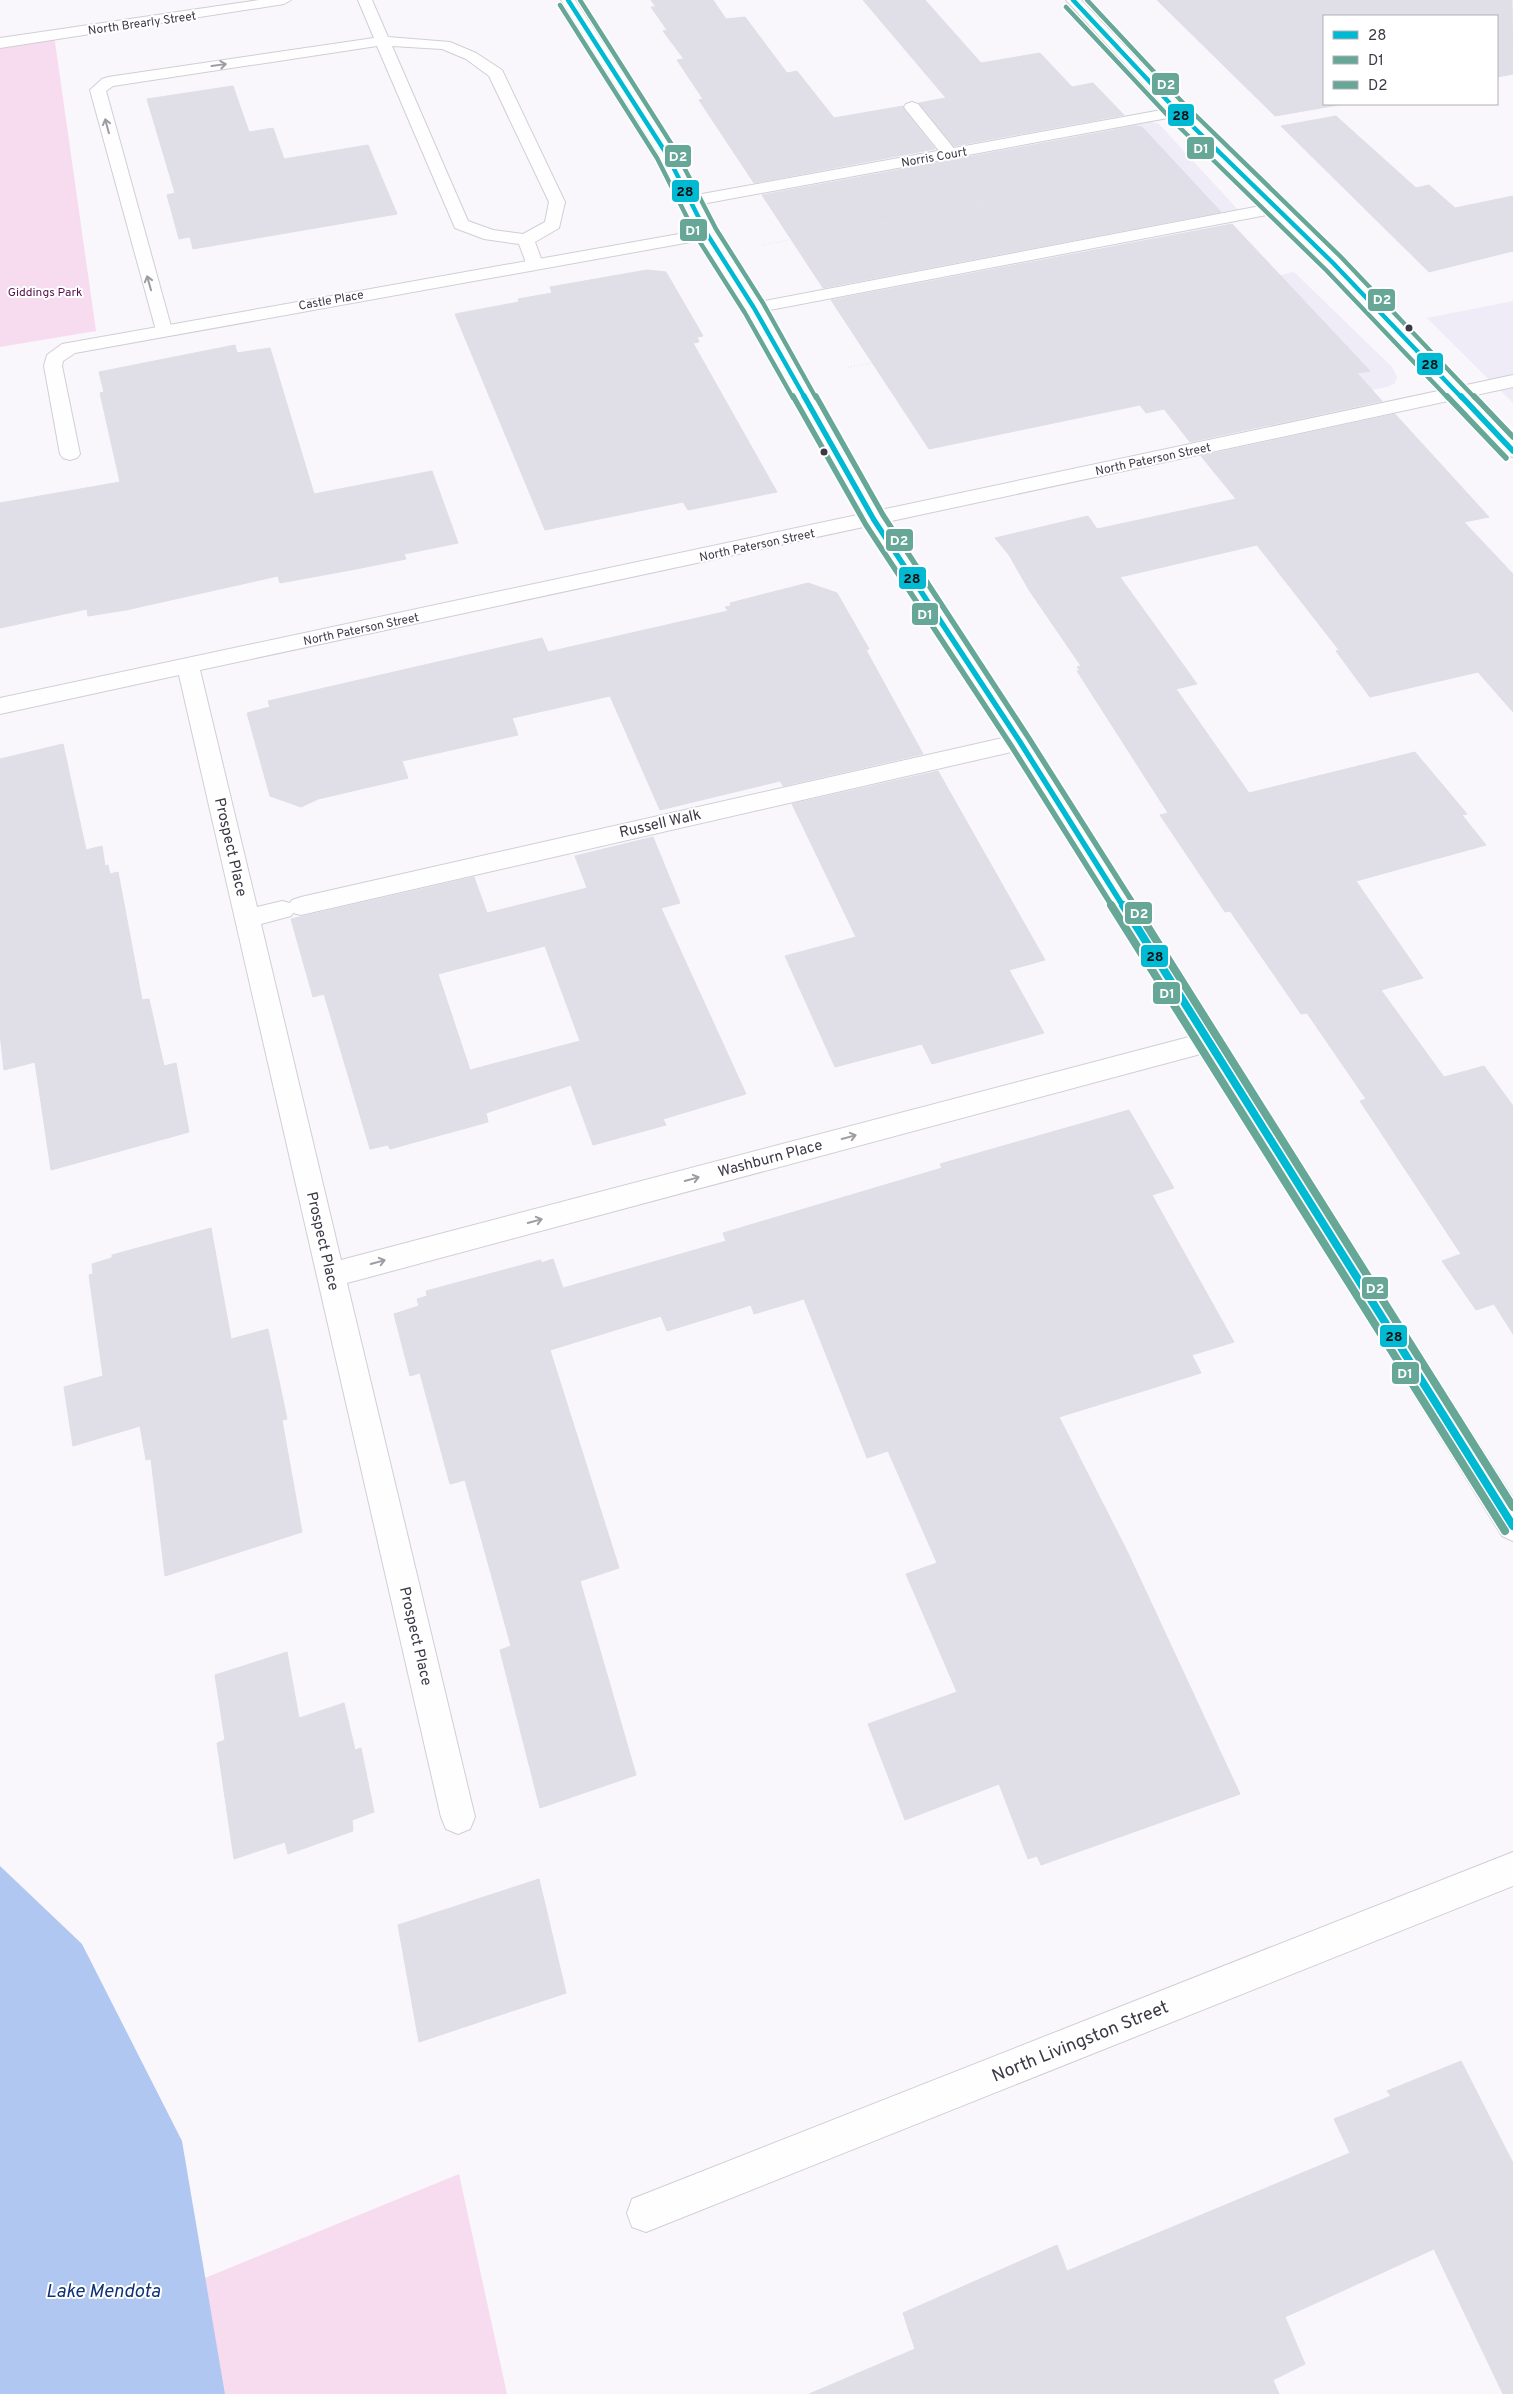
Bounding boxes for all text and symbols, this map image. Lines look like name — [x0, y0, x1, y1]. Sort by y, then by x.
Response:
street label: North Brearly Street — [87, 8, 197, 39]
legend — [1323, 15, 1498, 105]
text: 28 — [1368, 27, 1386, 46]
text: D1 — [1368, 52, 1384, 71]
one-way arrow — [210, 60, 226, 70]
line badge: D2 — [1151, 72, 1180, 96]
text: D2 — [1157, 77, 1175, 94]
text: D2 — [1368, 77, 1387, 96]
line badge: 28 — [1167, 103, 1195, 127]
text: 28 — [1172, 108, 1190, 125]
one-way arrow — [102, 118, 112, 134]
line badge: D1 — [1186, 136, 1215, 160]
text: D1 — [1193, 141, 1209, 158]
line badge: D2 — [664, 144, 692, 168]
street label: Norris Court — [900, 144, 968, 172]
text: D2 — [669, 149, 687, 166]
line badge: 28 — [671, 179, 700, 203]
text: 28 — [676, 184, 694, 201]
line badge: D1 — [679, 218, 708, 242]
text: D1 — [685, 223, 701, 240]
one-way arrow — [143, 275, 153, 291]
park label: Giddings Park — [8, 285, 82, 301]
street label: Castle Place — [297, 287, 365, 315]
line badge: D2 — [1367, 288, 1396, 312]
text: D2 — [1373, 292, 1391, 309]
unlabelled marker — [1404, 323, 1414, 333]
line badge: 28 — [1416, 352, 1444, 376]
text: 28 — [1421, 357, 1439, 374]
street label: North Paterson Street — [1094, 440, 1212, 480]
unlabelled marker — [819, 447, 829, 457]
street label: North Paterson Street — [698, 526, 816, 566]
line badge: D2 — [885, 528, 914, 552]
text: D2 — [890, 533, 908, 550]
line badge: 28 — [898, 566, 927, 590]
text: 28 — [903, 571, 921, 588]
line badge: D1 — [911, 602, 939, 626]
text: D1 — [917, 607, 933, 624]
street label: North Paterson Street — [302, 610, 420, 650]
street label: Prospect Place — [209, 796, 250, 899]
street label: Russell Walk — [618, 806, 703, 843]
line badge: D2 — [1124, 901, 1153, 925]
text: D2 — [1130, 906, 1148, 923]
line badge: 28 — [1140, 944, 1169, 968]
text: 28 — [1146, 949, 1164, 966]
line badge: D1 — [1152, 981, 1181, 1005]
text: D1 — [1159, 986, 1175, 1003]
one-way arrow — [841, 1132, 857, 1142]
street label: Washburn Place — [716, 1136, 825, 1183]
one-way arrow — [683, 1174, 699, 1183]
street label: Prospect Place — [301, 1190, 342, 1293]
one-way arrow — [526, 1215, 542, 1225]
one-way arrow — [369, 1257, 385, 1267]
line badge: D2 — [1361, 1276, 1389, 1300]
text: D2 — [1366, 1281, 1384, 1298]
line badge: 28 — [1379, 1324, 1408, 1348]
text: 28 — [1385, 1329, 1403, 1346]
line badge: D1 — [1391, 1361, 1420, 1385]
text: D1 — [1397, 1366, 1413, 1383]
street label: Prospect Place — [394, 1585, 435, 1688]
street label: North Livingston Street — [989, 1996, 1172, 2088]
water label: Lake Mendota — [46, 2280, 160, 2304]

